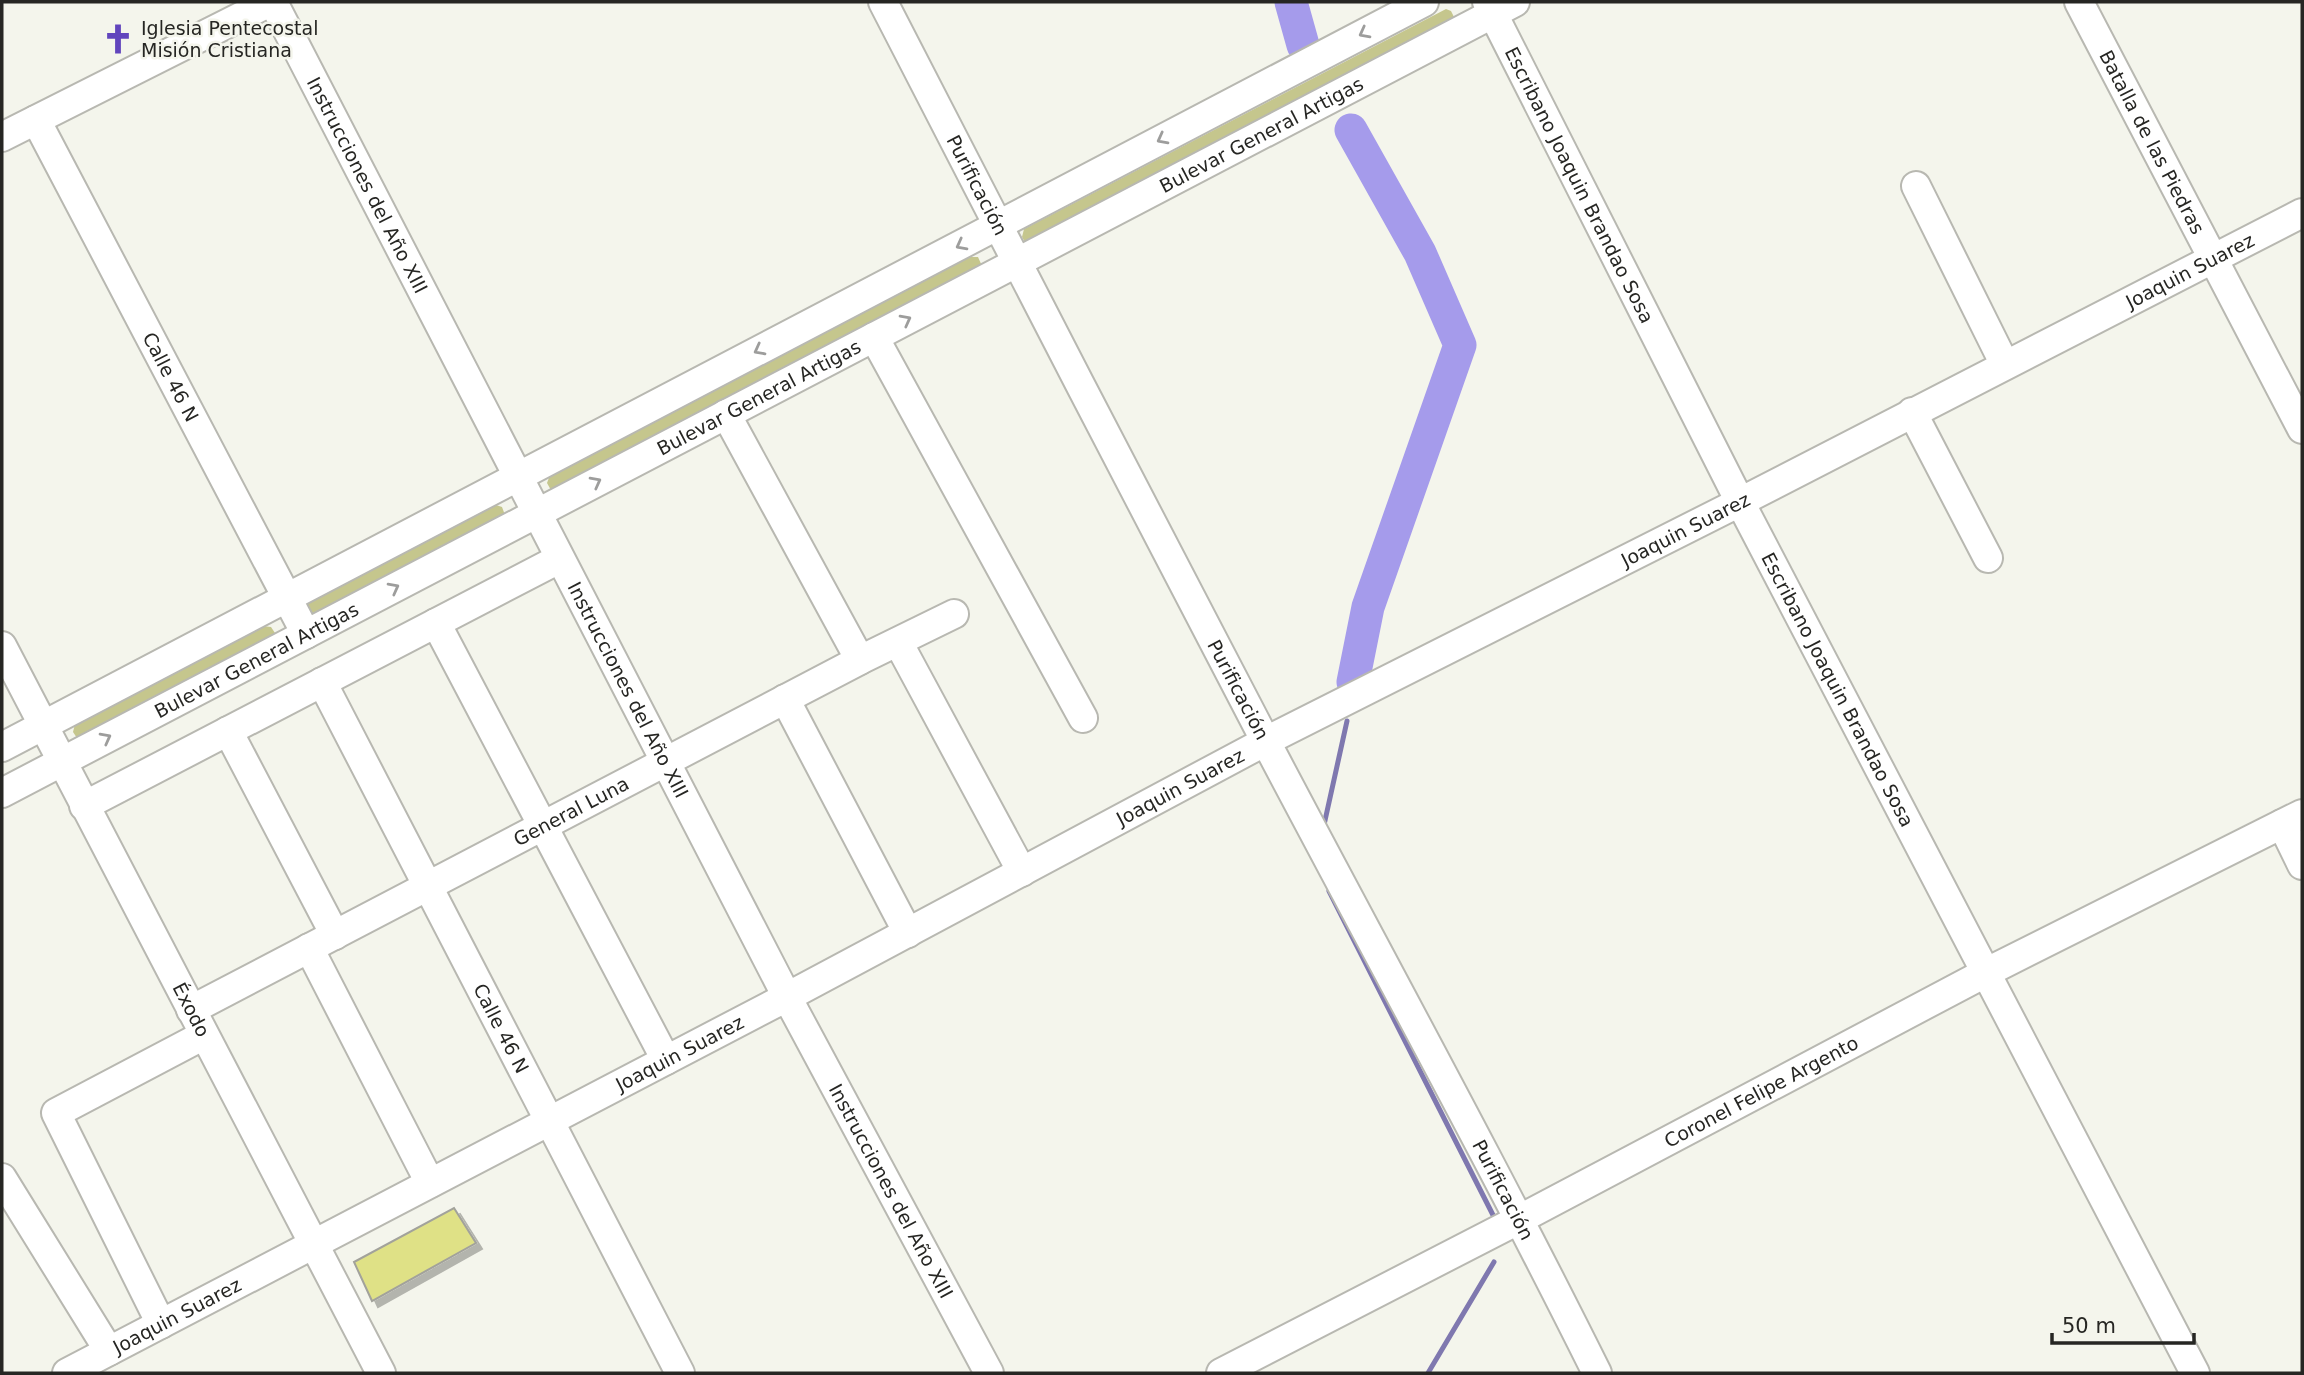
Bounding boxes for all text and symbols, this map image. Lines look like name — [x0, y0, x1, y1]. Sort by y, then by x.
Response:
place label: Iglesia Pentecostal Misión Cristiana — [141, 17, 319, 61]
church icon: Iglesia Pentecostal Misión Cristiana — [101, 22, 135, 56]
one-way arrow — [1359, 25, 1371, 39]
street label: Escribano Joaquin Brandao Sosa — [1501, 43, 1659, 327]
street label: Batalla de las Piedras — [2095, 46, 2209, 238]
street label: Bulevar General Artigas — [1156, 72, 1367, 197]
street label: Instrucciones del Año XIII — [303, 73, 432, 297]
street label: Purificación — [942, 131, 1012, 239]
one-way arrow — [1157, 131, 1170, 144]
street label: Joaquin Suarez — [2121, 229, 2258, 313]
one-way arrow — [956, 236, 968, 250]
one-way arrow — [899, 315, 911, 328]
street label: Calle 46 N — [138, 328, 203, 425]
street label: Bulevar General Artigas — [653, 335, 864, 460]
one-way arrow — [754, 342, 767, 355]
one-way arrow — [589, 477, 601, 490]
street label: Joaquin Suarez — [1616, 488, 1753, 572]
street label: Escribano Joaquin Brandao Sosa — [1757, 549, 1919, 831]
street label: Instrucciones del Año XIII — [563, 578, 693, 801]
one-way arrow — [387, 582, 399, 596]
street label: Bulevar General Artigas — [151, 598, 362, 722]
street label: Purificación — [1203, 636, 1274, 743]
one-way arrow — [99, 733, 111, 747]
street label: Joaquin Suarez — [1112, 744, 1248, 830]
street label: General Luna — [510, 772, 632, 850]
street label: Éxodo — [168, 979, 215, 1040]
street label: Calle 46 N — [469, 980, 534, 1077]
street label: Joaquin Suarez — [611, 1011, 747, 1096]
street label: Coronel Felipe Argento — [1660, 1031, 1862, 1152]
street label: Instrucciones del Año XIII — [825, 1080, 958, 1302]
street label: Purificación — [1468, 1136, 1538, 1243]
street label: Joaquin Suarez — [108, 1273, 245, 1359]
scale bar — [2052, 1302, 2194, 1346]
text: 50 m — [2062, 1314, 2116, 1338]

